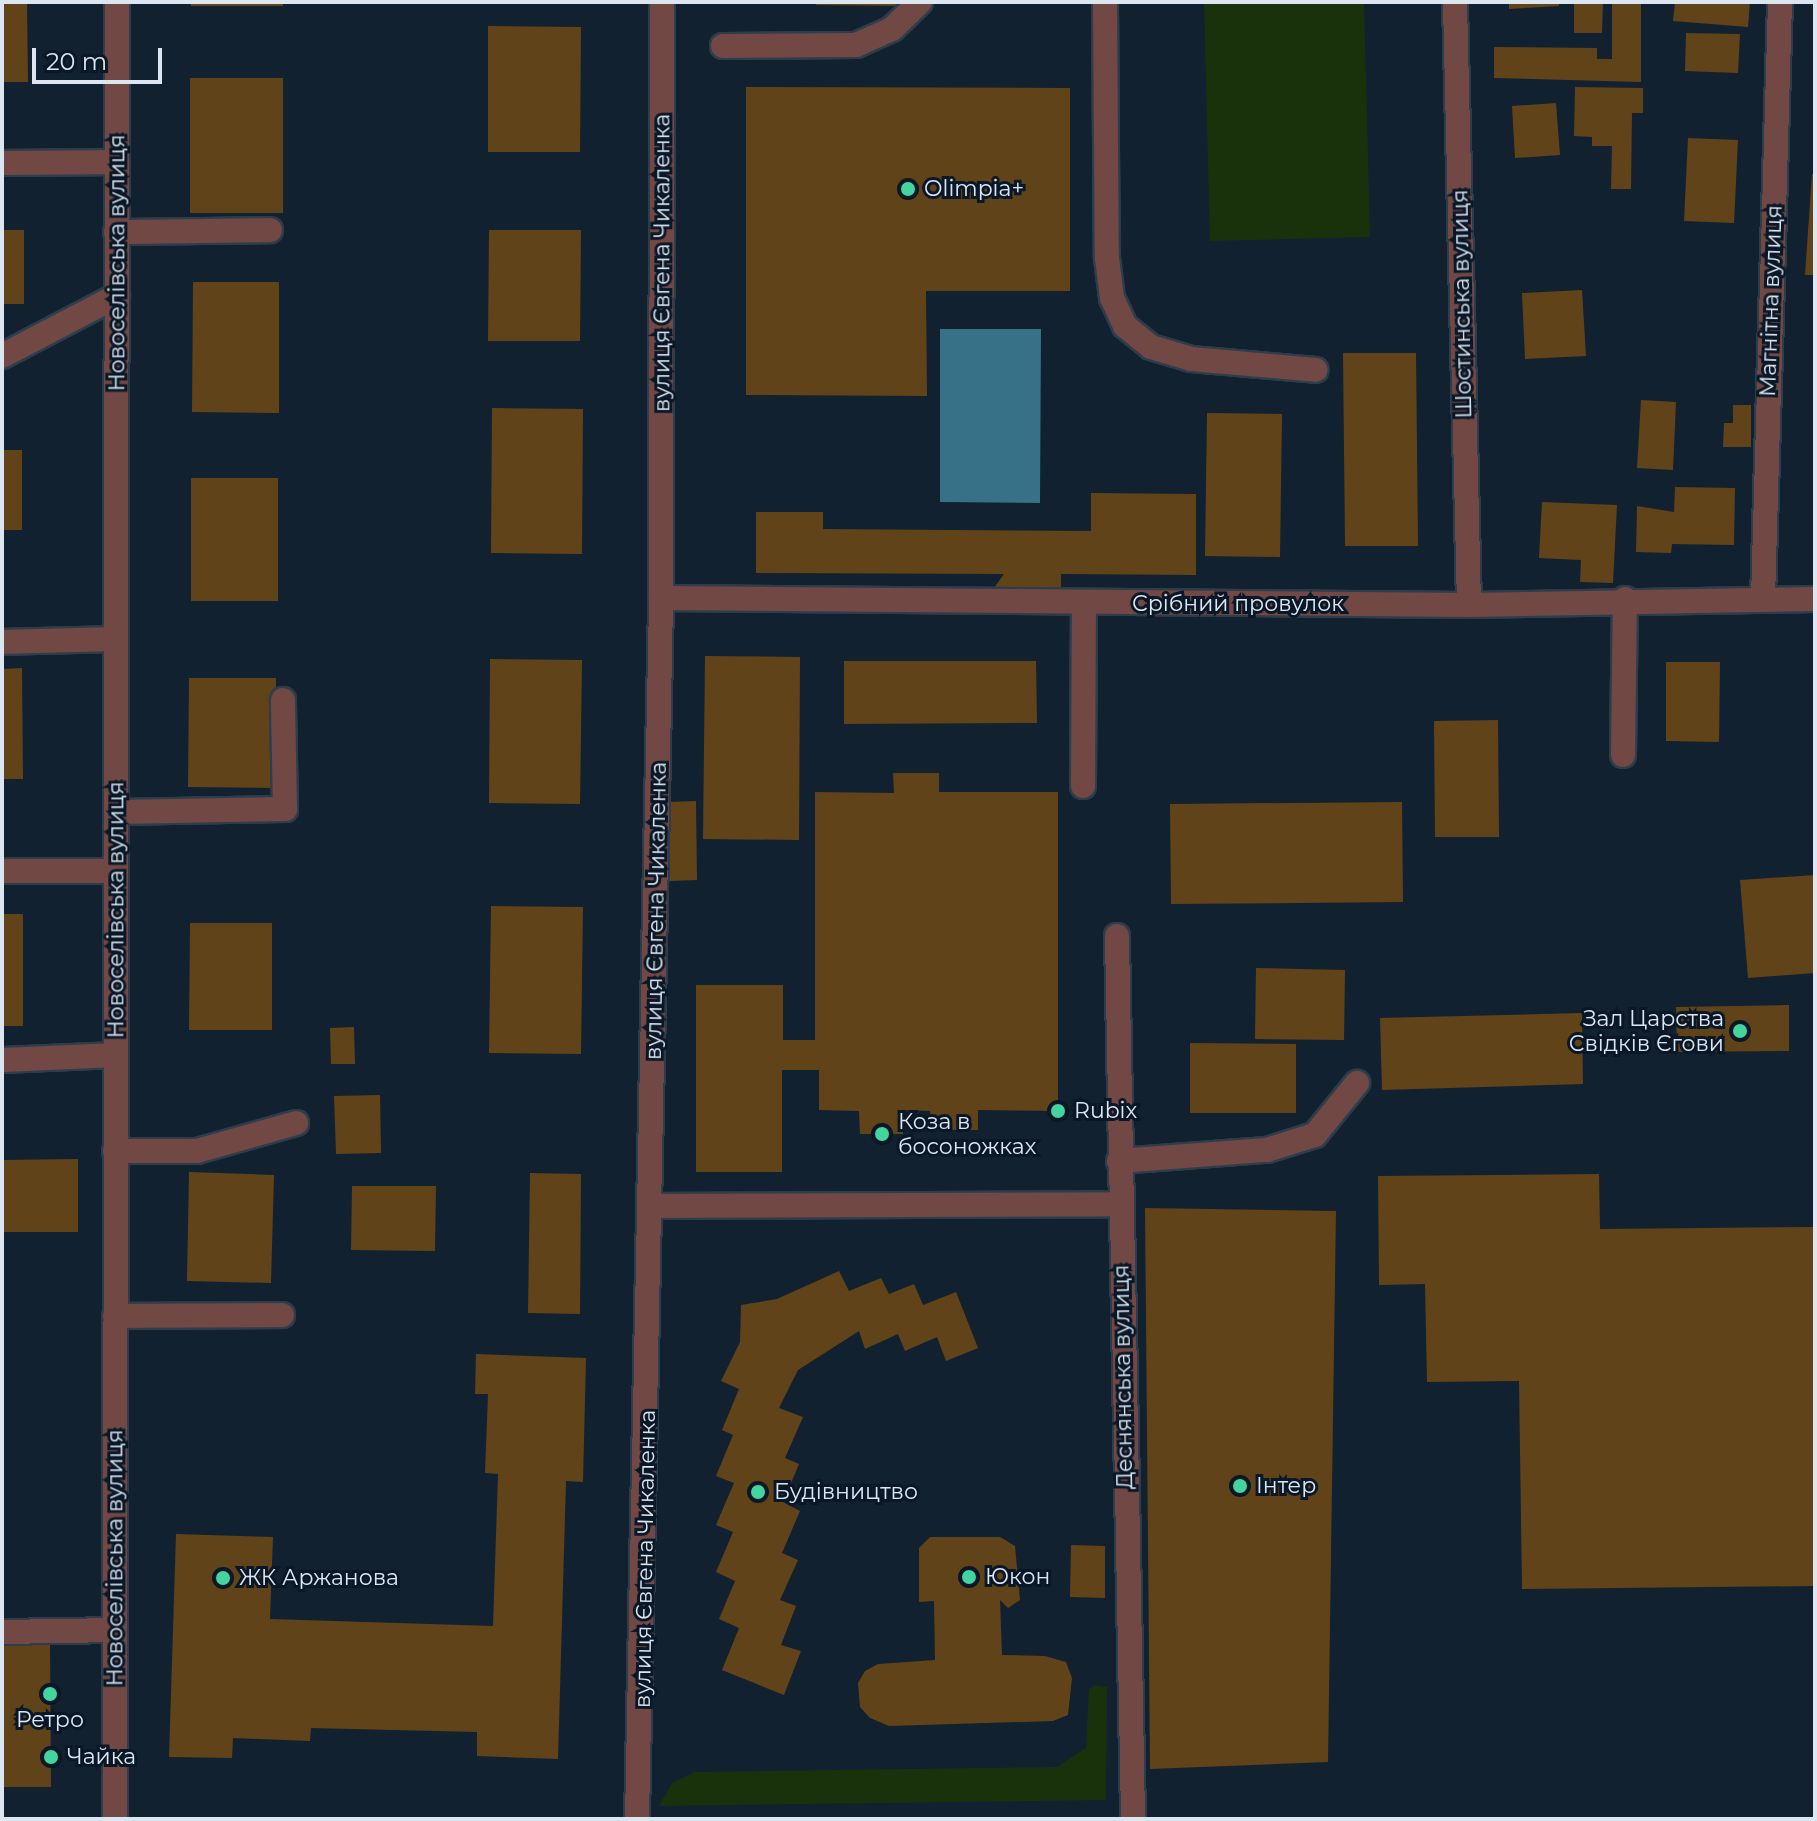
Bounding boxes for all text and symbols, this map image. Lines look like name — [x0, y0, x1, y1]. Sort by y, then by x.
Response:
scale bar — [36, 32, 166, 82]
text: 20 m — [46, 47, 107, 76]
street label: вулиця Євгена Чикаленка — [649, 114, 675, 412]
street label: Новоселівська вулиця — [104, 135, 130, 391]
place label: Olimpia+ — [924, 176, 1024, 202]
marker: Olimpia+ — [899, 180, 917, 198]
street label: Шостинська вулиця — [1447, 189, 1477, 419]
street label: Магнітна вулиця — [1754, 205, 1788, 397]
street label: Срібний провулок — [1132, 591, 1344, 617]
street label: вулиця Євгена Чикаленка — [640, 762, 672, 1060]
street label: Новоселівська вулиця — [103, 782, 129, 1038]
place label: Зал Царства Свідків Єгови — [1569, 1005, 1724, 1056]
marker: Зал Царства Свідків Єгови — [1731, 1022, 1749, 1040]
place label: Rubix — [1074, 1098, 1137, 1124]
marker: Rubix — [1049, 1102, 1067, 1120]
place label: Коза в босоножках — [898, 1108, 1036, 1160]
marker: Коза в босоножках — [873, 1125, 891, 1143]
street label: Деснянська вулиця — [1108, 1264, 1138, 1490]
street label: вулиця Євгена Чикаленка — [629, 1410, 661, 1708]
street label: Новоселівська вулиця — [102, 1430, 128, 1686]
place label: Інтер — [1256, 1473, 1316, 1499]
marker: Інтер — [1231, 1477, 1249, 1495]
place label: Будівництво — [774, 1479, 918, 1505]
marker: Будівництво — [749, 1483, 767, 1501]
place label: Юкон — [985, 1564, 1050, 1590]
place label: ЖК Аржанова — [239, 1565, 399, 1591]
marker: Юкон — [960, 1568, 978, 1586]
marker: ЖК Аржанова — [214, 1569, 232, 1587]
marker: Ретро — [41, 1685, 59, 1703]
place label: Ретро — [16, 1707, 84, 1733]
place label: Чайка — [67, 1744, 136, 1770]
marker: Чайка — [42, 1748, 60, 1766]

